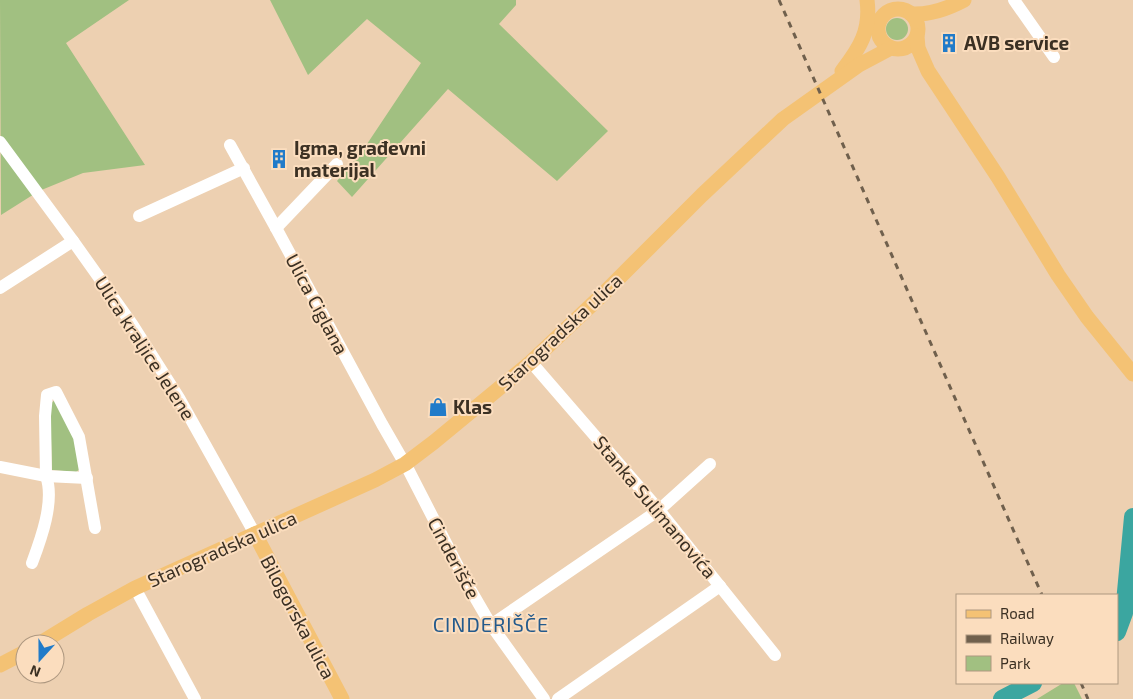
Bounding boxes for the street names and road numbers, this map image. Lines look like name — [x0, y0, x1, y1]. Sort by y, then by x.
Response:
street label: Ulica Ciglana — [281, 250, 354, 358]
street label: Starogradska ulica — [493, 268, 626, 395]
street label: Ulica kraljice Jelene — [90, 272, 200, 424]
street label: Stanka Sulimanovića — [589, 431, 722, 583]
street label: Starogradska ulica — [144, 505, 300, 592]
street label: Cinderišče — [423, 513, 485, 602]
street label: Bilogorska ulica — [256, 551, 341, 683]

